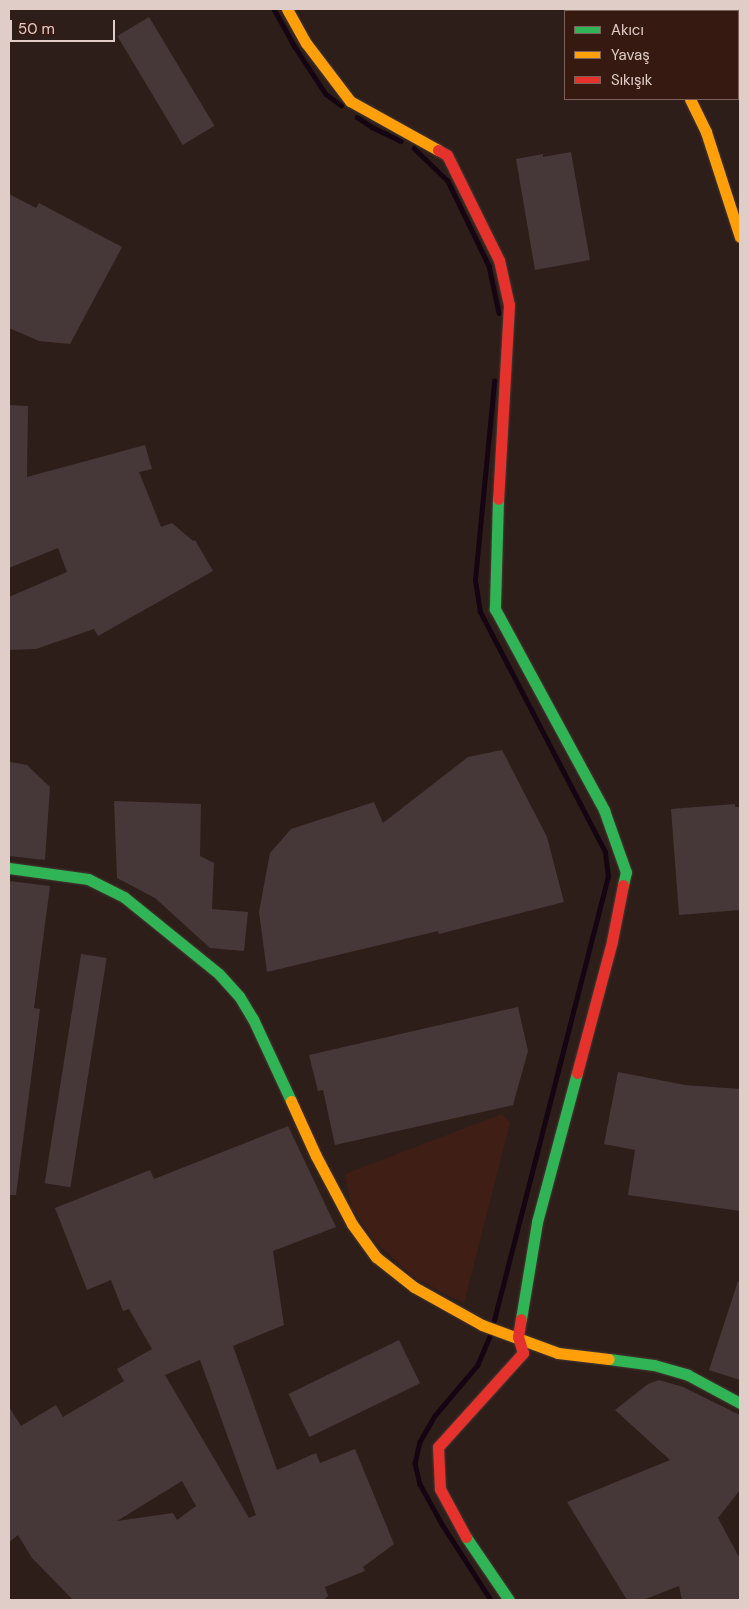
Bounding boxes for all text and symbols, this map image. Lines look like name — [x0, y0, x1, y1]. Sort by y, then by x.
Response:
scale bar — [12, 10, 118, 42]
legend — [564, 10, 739, 100]
text: 50 m — [18, 19, 55, 39]
text: Akıcı — [611, 20, 644, 40]
text: Yavaş — [611, 45, 650, 65]
text: Sıkışık — [611, 70, 652, 90]

